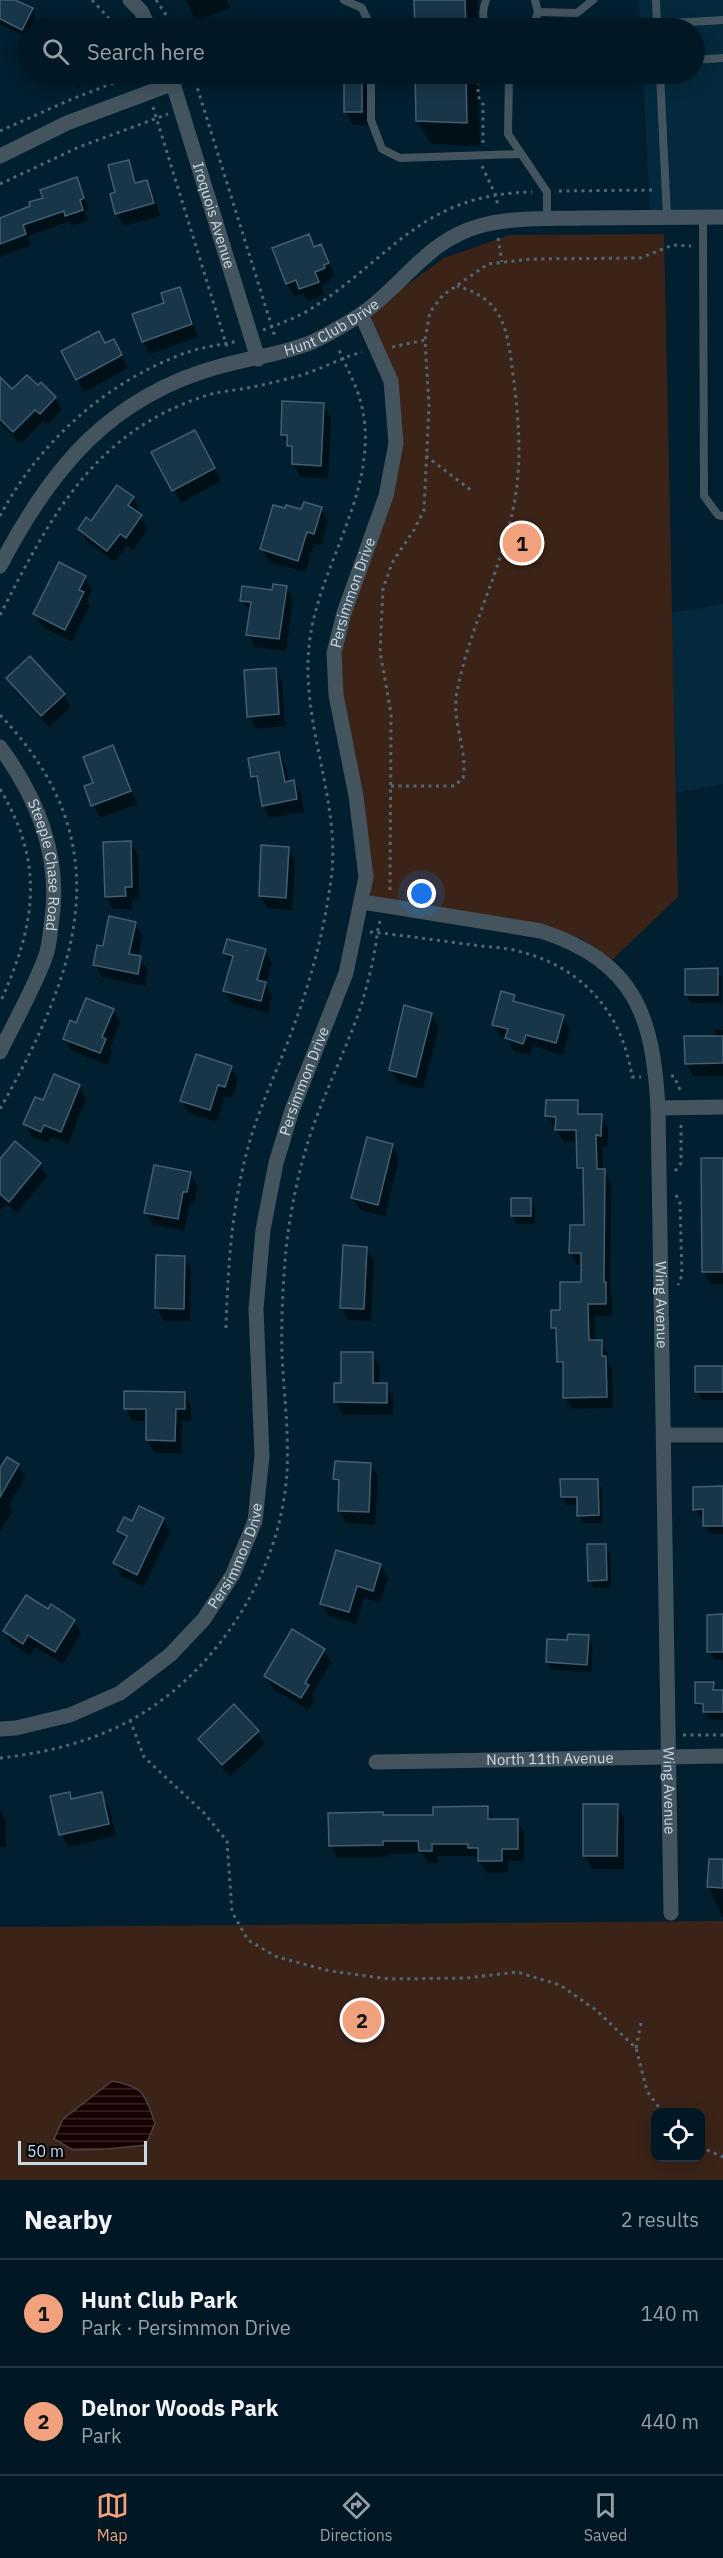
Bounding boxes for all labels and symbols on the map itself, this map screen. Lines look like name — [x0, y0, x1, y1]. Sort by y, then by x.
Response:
street label: Iroquois Avenue — [189, 160, 239, 271]
street label: Hunt Club Drive — [282, 294, 383, 360]
pin: 1 — [502, 520, 542, 566]
street label: Persimmon Drive — [326, 535, 379, 650]
street label: Steeple Chase Road — [24, 796, 64, 932]
your location — [407, 879, 436, 908]
street label: Persimmon Drive — [275, 1024, 333, 1138]
street label: Wing Avenue — [651, 1261, 672, 1349]
street label: Persimmon Drive — [203, 1502, 266, 1612]
street label: Wing Avenue — [659, 1747, 680, 1834]
street label: North 11th Avenue — [486, 1748, 614, 1769]
pin: 2 — [342, 1998, 382, 2042]
scale bar — [18, 2138, 147, 2166]

